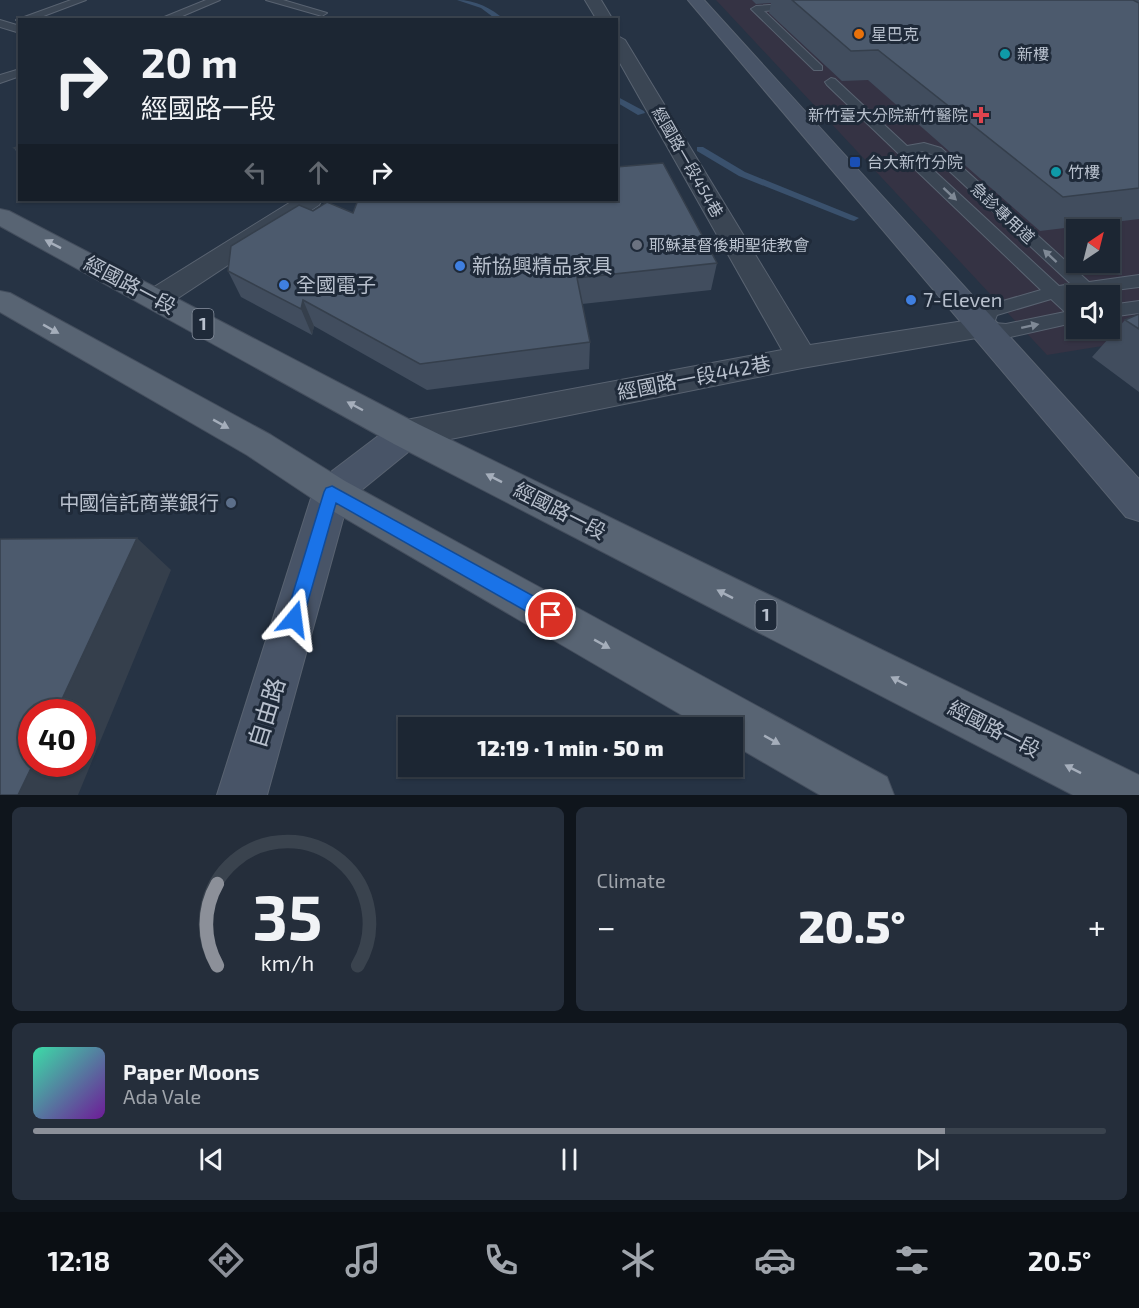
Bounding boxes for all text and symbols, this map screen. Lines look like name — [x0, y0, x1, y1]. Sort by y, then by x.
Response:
place label: 星巴克 — [871, 24, 919, 43]
marker: 星巴克 — [852, 27, 866, 41]
text: 20 m — [141, 36, 238, 86]
icon: right — [42, 42, 120, 120]
place label: 新樓 — [1017, 44, 1049, 63]
marker: 新樓 — [998, 47, 1012, 61]
text: 經國路一段 — [141, 91, 276, 123]
street label: 經國路一段454巷 — [649, 103, 728, 220]
place label: 新竹臺大分院新竹醫院 — [808, 105, 968, 124]
marker: 新竹臺大分院新竹醫院 — [972, 106, 990, 124]
place label: 台大新竹分院 — [867, 152, 963, 171]
marker: 台大新竹分院 — [848, 155, 862, 169]
icon: left — [239, 156, 272, 189]
icon: ahead — [302, 156, 335, 189]
icon: right — [365, 156, 398, 189]
place label: 竹樓 — [1068, 162, 1100, 181]
marker: 竹樓 — [1049, 165, 1063, 179]
street label: 急診專用道 — [968, 178, 1039, 247]
one-way arrow — [943, 187, 958, 201]
north arrow — [1066, 219, 1120, 273]
map controls — [1066, 219, 1120, 339]
place label: 耶穌基督後期聖徒教會 — [649, 235, 809, 254]
marker: 耶穌基督後期聖徒教會 — [630, 238, 644, 252]
one-way arrow — [45, 239, 62, 249]
one-way arrow — [1043, 249, 1058, 263]
street label: 經國路一段 — [81, 250, 180, 318]
place label: 新協興精品家具 — [472, 253, 612, 277]
marker: 新協興精品家具 — [453, 259, 467, 273]
place label: 全國電子 — [296, 272, 376, 296]
marker: 全國電子 — [277, 278, 291, 292]
button: sound — [1066, 285, 1120, 339]
place label: 7-Eleven — [923, 287, 1002, 311]
marker: 7-Eleven — [904, 293, 918, 307]
road number: 1 — [192, 309, 214, 339]
one-way arrow — [1021, 321, 1040, 330]
one-way arrow — [43, 324, 60, 334]
street label: 經國路一段442巷 — [615, 350, 773, 404]
one-way arrow — [346, 401, 363, 411]
one-way arrow — [213, 419, 230, 429]
one-way arrow — [485, 474, 503, 484]
street label: 經國路一段 — [510, 477, 610, 544]
place label: 中國信託商業銀行 — [59, 490, 219, 514]
marker: 中國信託商業銀行 — [224, 496, 238, 510]
position arrow — [262, 587, 326, 651]
pin — [525, 589, 576, 640]
one-way arrow — [716, 589, 733, 599]
icon: arrive — [534, 598, 567, 631]
road number: 1 — [756, 600, 777, 630]
one-way arrow — [594, 639, 610, 650]
street label: 自由路 — [241, 674, 290, 751]
one-way arrow — [890, 677, 908, 687]
street label: 經國路一段 — [944, 695, 1044, 762]
speed limit sign: 40 — [18, 699, 96, 777]
text: 12:19 · 1 min · 50 m — [477, 734, 664, 760]
one-way arrow — [764, 735, 781, 745]
one-way arrow — [1065, 764, 1082, 773]
text: Climate — [597, 868, 666, 892]
text: 35 — [253, 878, 323, 953]
text: 20.5° — [798, 898, 905, 952]
text: − — [597, 906, 616, 946]
text: + — [1088, 906, 1106, 946]
text: km/h — [261, 950, 314, 975]
text: Paper Moons — [123, 1058, 259, 1084]
text: Ada Vale — [123, 1084, 201, 1108]
icon: previous — [195, 1143, 228, 1176]
icon: pause — [553, 1143, 586, 1176]
icon: next — [911, 1143, 944, 1176]
icon: directions — [205, 1239, 247, 1281]
icon: music — [342, 1239, 384, 1281]
icon: phone — [480, 1239, 522, 1281]
icon: climate — [617, 1239, 659, 1281]
icon: car — [754, 1239, 796, 1281]
icon: filters — [891, 1239, 933, 1281]
text: 12:18 — [48, 1244, 110, 1276]
text: 20.5° — [1028, 1244, 1091, 1276]

